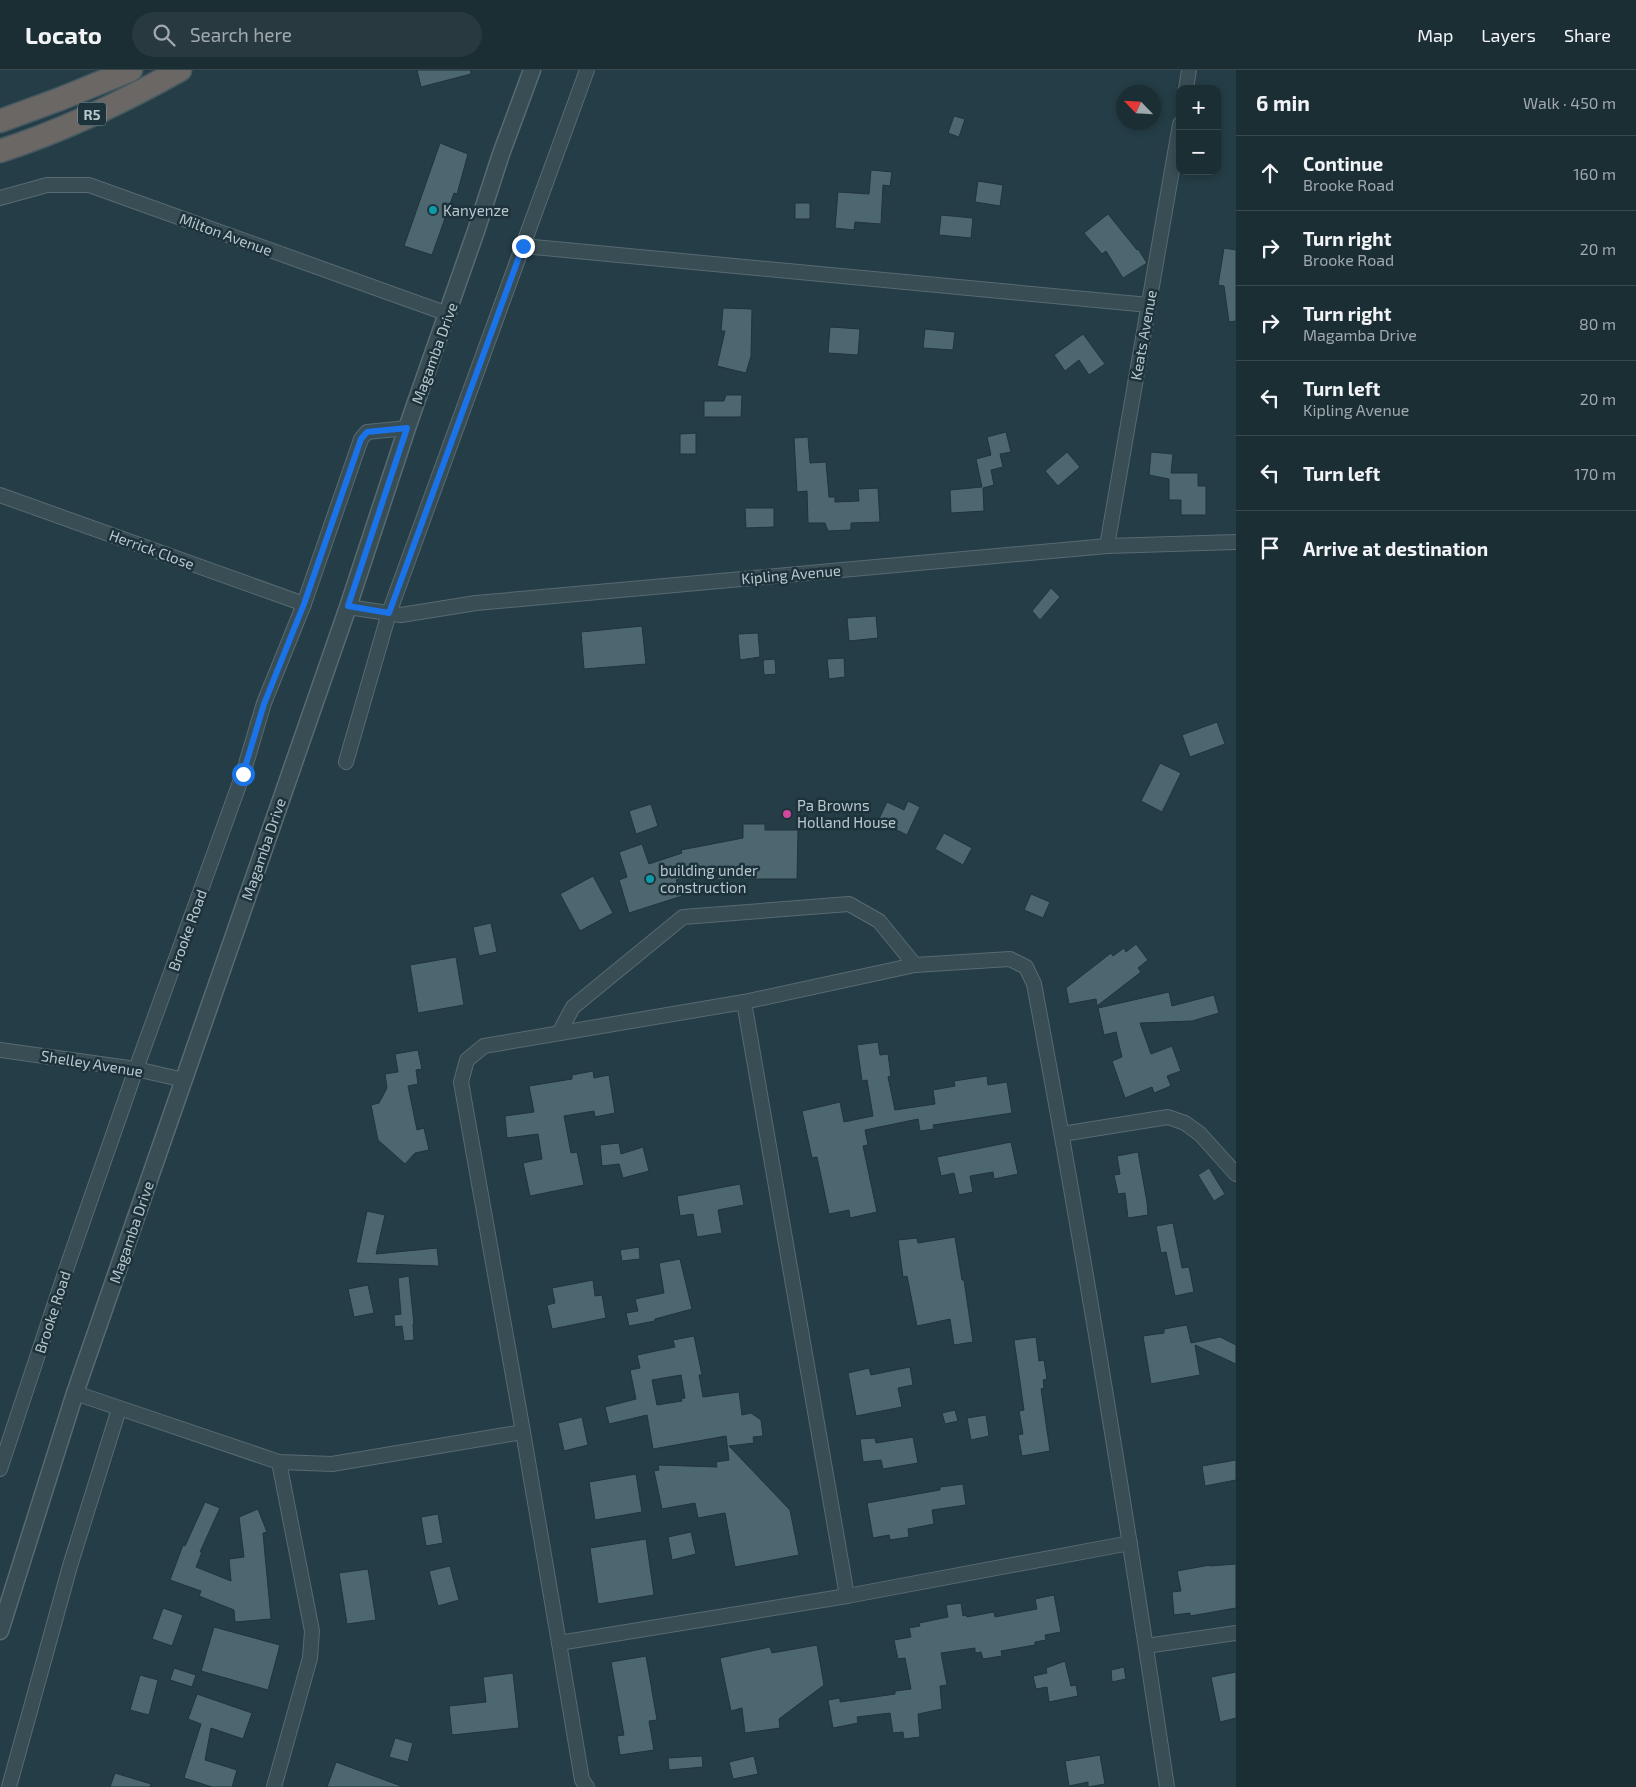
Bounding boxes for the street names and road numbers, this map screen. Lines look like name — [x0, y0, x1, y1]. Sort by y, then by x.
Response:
road number: R5 — [78, 103, 106, 126]
street label: Milton Avenue — [177, 209, 275, 259]
street label: Keats Avenue — [1126, 288, 1160, 382]
street label: Magamba Drive — [407, 300, 461, 406]
street label: Herrick Close — [107, 525, 197, 573]
street label: Kipling Avenue — [741, 561, 841, 587]
street label: Magamba Drive — [237, 796, 289, 902]
street label: Brooke Road — [164, 887, 210, 973]
street label: Shelley Avenue — [40, 1046, 144, 1080]
street label: Magamba Drive — [105, 1179, 157, 1285]
street label: Brooke Road — [30, 1269, 74, 1355]

